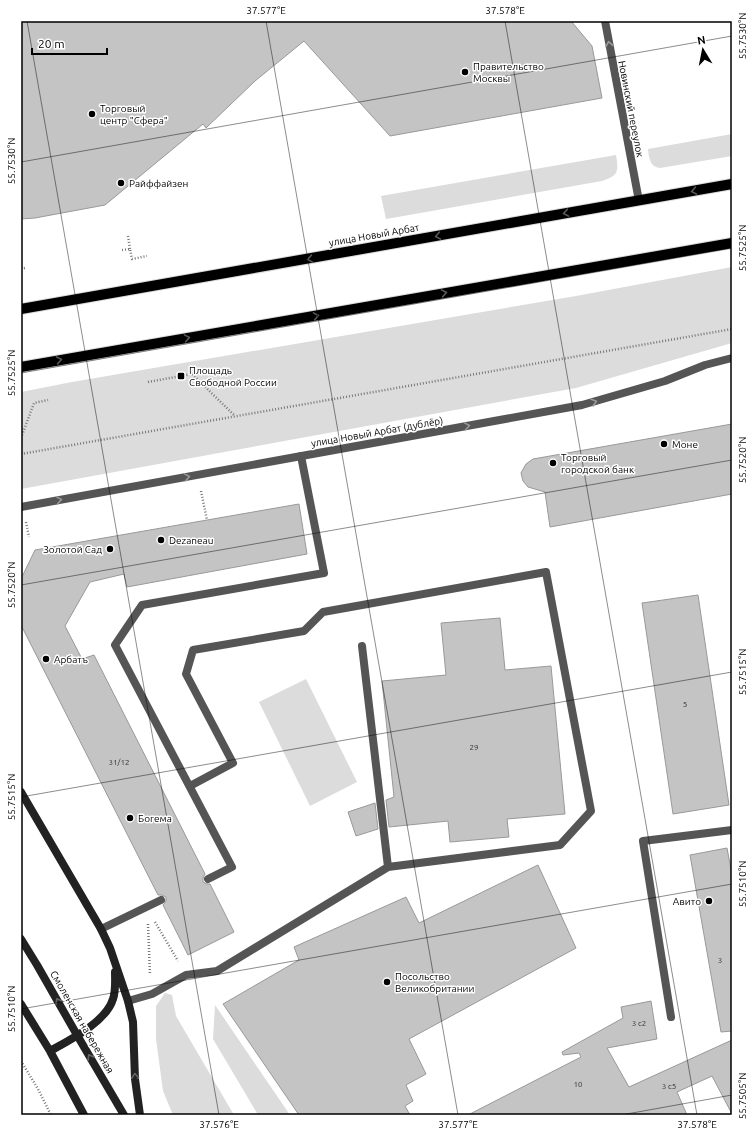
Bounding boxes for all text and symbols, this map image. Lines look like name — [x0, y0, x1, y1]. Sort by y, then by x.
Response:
text: 37.577°E — [246, 5, 286, 16]
text: 37.578°E — [485, 5, 525, 16]
text: 55.7530°N — [737, 13, 748, 59]
scale bar — [32, 30, 107, 56]
north arrow — [683, 30, 723, 70]
text: N — [696, 34, 706, 47]
text: 20 m — [38, 37, 65, 50]
one-way arrow — [605, 41, 614, 47]
street label: Новинский переулок — [616, 60, 646, 158]
place label: Правительство Москвы — [473, 61, 544, 84]
marker: Правительство Москвы — [460, 67, 470, 77]
place label: Торговый центр "Сфера" — [100, 103, 168, 126]
marker: Торговый центр "Сфера" — [87, 109, 97, 119]
text: 55.7530°N — [6, 138, 17, 184]
marker: Райффайзен — [116, 178, 126, 188]
place label: Райффайзен — [129, 178, 188, 189]
one-way arrow — [690, 186, 697, 195]
one-way arrow — [562, 209, 569, 217]
street label: улица Новый Арбат — [328, 222, 421, 248]
text: 55.7525°N — [737, 225, 748, 271]
one-way arrow — [434, 231, 441, 240]
one-way arrow — [306, 254, 313, 262]
one-way arrow — [441, 289, 447, 298]
one-way arrow — [312, 312, 319, 320]
one-way arrow — [184, 334, 191, 343]
text: 55.7525°N — [6, 350, 17, 396]
one-way arrow — [56, 356, 62, 365]
place label: Площадь Свободной России — [189, 365, 277, 388]
marker: Площадь Свободной России — [176, 371, 186, 381]
one-way arrow — [591, 398, 598, 406]
street label: улица Новый Арбат (дублёр) — [310, 415, 444, 449]
one-way arrow — [464, 422, 470, 431]
text: 55.7520°N — [737, 437, 748, 483]
marker: Моне — [659, 439, 669, 449]
place label: Моне — [672, 439, 698, 450]
place label: Торговый городской банк — [561, 452, 634, 475]
marker: Торговый городской банк — [548, 458, 558, 468]
one-way arrow — [184, 473, 190, 482]
one-way arrow — [56, 497, 62, 505]
marker: Dezaneau — [156, 535, 166, 545]
place label: Dezaneau — [169, 535, 213, 546]
place label: Золотой Сад — [43, 544, 102, 555]
marker: Золотой Сад — [105, 544, 115, 554]
text: 55.7520°N — [6, 562, 17, 608]
text: 55.7515°N — [737, 649, 748, 695]
marker: Арбатъ — [41, 654, 51, 664]
place label: Арбатъ — [54, 654, 88, 665]
house number: 5 — [683, 700, 687, 709]
house number: 29 — [469, 743, 479, 752]
house number: 31/12 — [109, 758, 130, 767]
text: 55.7515°N — [6, 774, 17, 820]
marker: Богема — [125, 813, 135, 823]
place label: Богема — [138, 813, 172, 824]
text: 55.7510°N — [737, 861, 748, 907]
place label: Авито — [673, 896, 701, 907]
marker: Авито — [704, 896, 714, 906]
house number: 3 — [718, 956, 722, 965]
street label: Смоленская набережная — [48, 969, 116, 1075]
place label: Посольство Великобритании — [395, 971, 474, 994]
marker: Посольство Великобритании — [382, 977, 392, 987]
text: 55.7510°N — [6, 986, 17, 1032]
one-way arrow — [55, 998, 62, 1005]
house number: 3 с2 — [632, 1019, 646, 1028]
one-way arrow — [87, 1054, 95, 1061]
one-way arrow — [130, 1073, 139, 1079]
text: 55.7505°N — [737, 1073, 748, 1119]
house number: 10 — [573, 1080, 583, 1089]
house number: 3 с5 — [662, 1082, 676, 1091]
text: 37.576°E — [199, 1119, 239, 1130]
text: 37.577°E — [438, 1119, 478, 1130]
text: 37.578°E — [677, 1119, 717, 1130]

